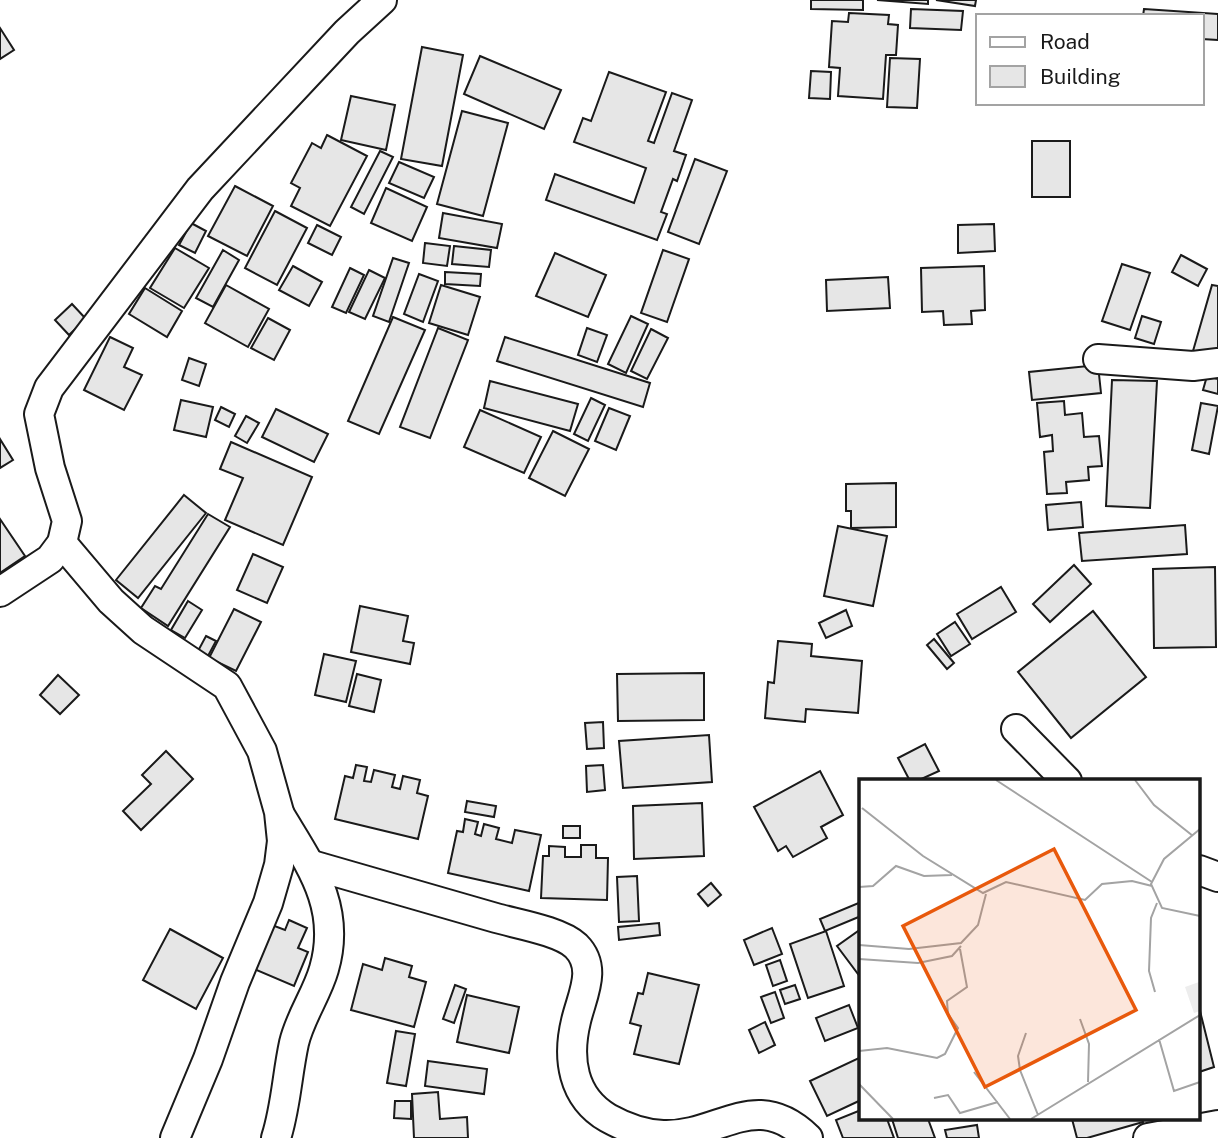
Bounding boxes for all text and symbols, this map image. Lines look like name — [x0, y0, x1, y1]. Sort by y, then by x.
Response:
legend — [976, 14, 1204, 105]
text: Road — [1040, 29, 1090, 54]
text: Building — [1040, 64, 1121, 89]
inset map — [859, 779, 1200, 1120]

